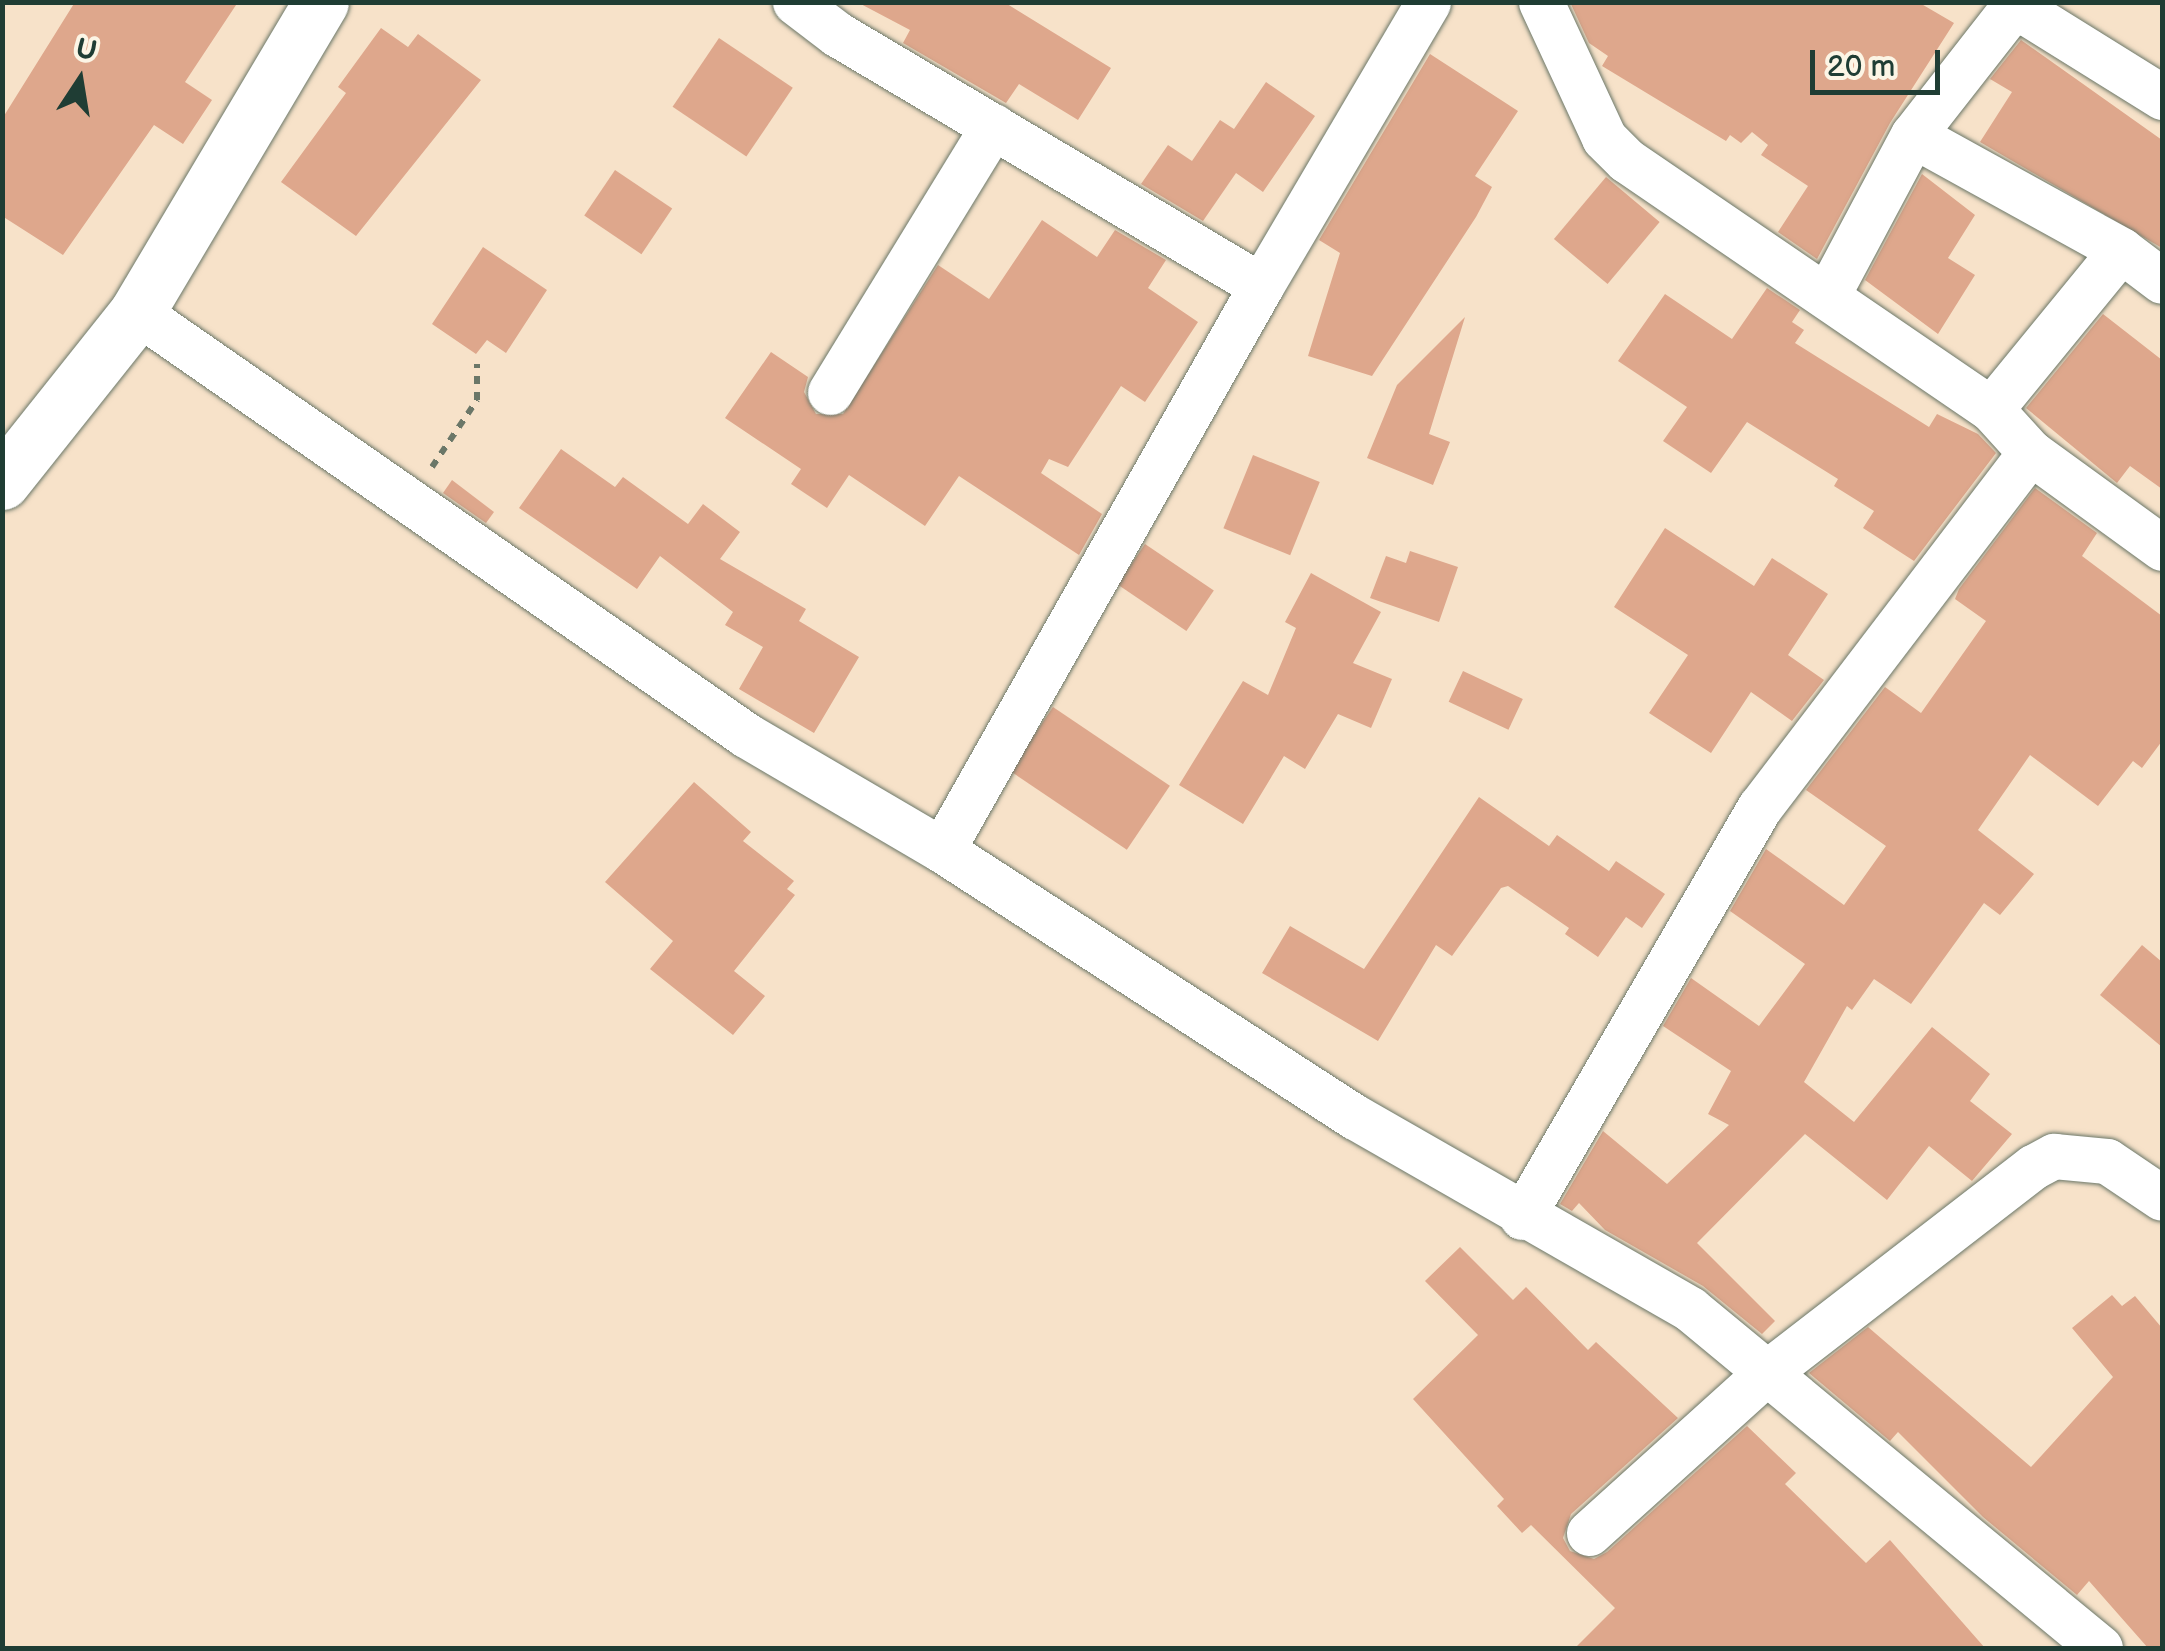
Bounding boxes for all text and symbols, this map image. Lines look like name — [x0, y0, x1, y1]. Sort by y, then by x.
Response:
north arrow — [30, 30, 130, 130]
scale bar — [1815, 30, 1945, 92]
text: U — [73, 32, 100, 68]
text: 20 m — [1827, 49, 1895, 85]

